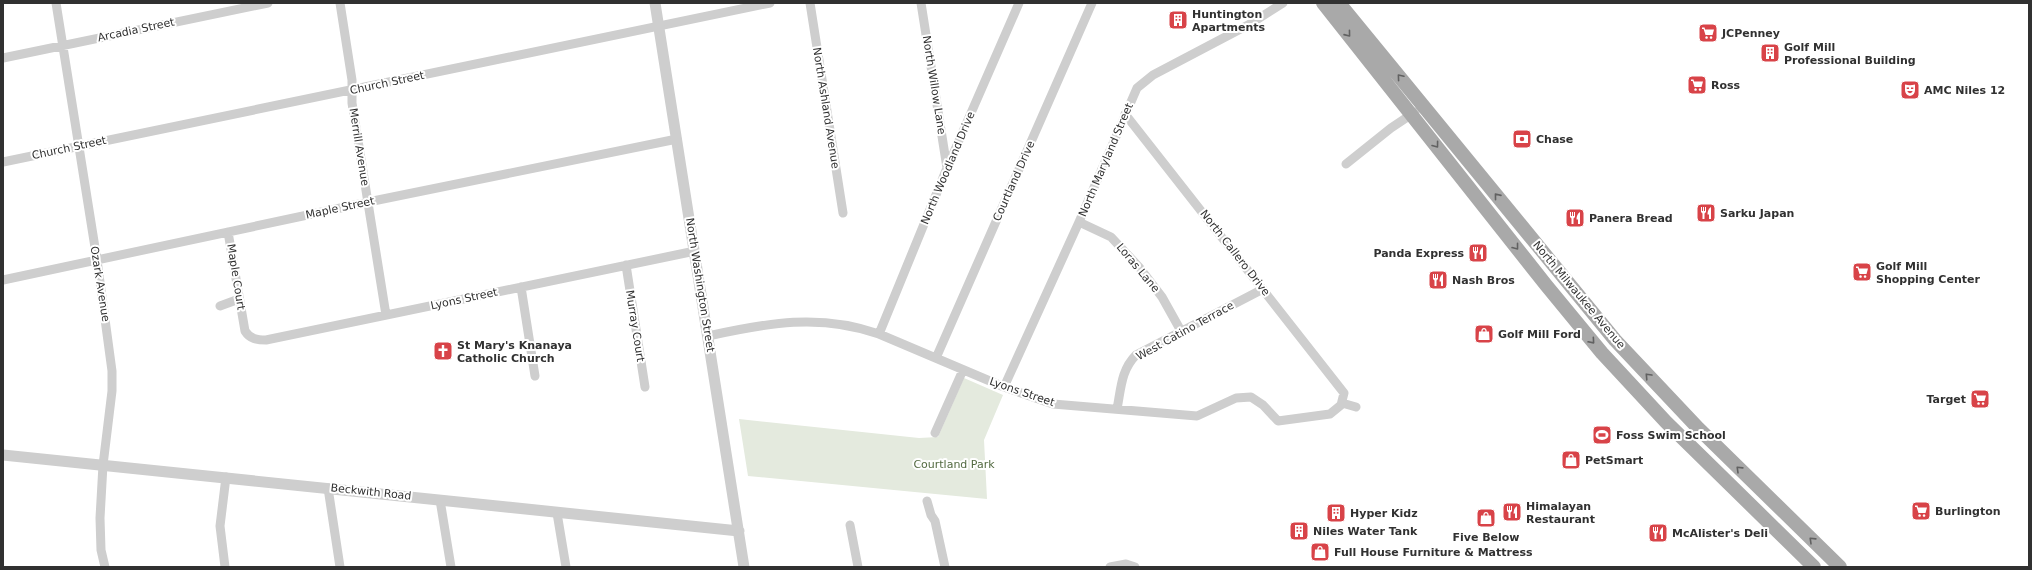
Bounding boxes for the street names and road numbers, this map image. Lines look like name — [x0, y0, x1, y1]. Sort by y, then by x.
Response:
street label: Arcadia Street — [96, 15, 176, 44]
street label: North Willow Lane — [920, 35, 948, 136]
street label: North Ashland Avenue — [810, 46, 842, 170]
street label: Church Street — [349, 69, 426, 97]
street label: North Maryland Street — [1076, 101, 1136, 219]
street label: Merrill Avenue — [346, 107, 372, 187]
street label: North Woodland Drive — [918, 109, 978, 226]
street label: Church Street — [31, 134, 108, 162]
street label: Courtland Drive — [990, 139, 1038, 223]
street label: Maple Street — [304, 194, 376, 222]
street label: North Callero Drive — [1197, 207, 1273, 299]
street label: North Washington Street — [683, 217, 717, 354]
street label: North Milwaukee Avenue — [1530, 239, 1628, 352]
street label: Loras Lane — [1114, 241, 1162, 295]
street label: Maple Court — [224, 243, 248, 312]
street label: Ozark Avenue — [88, 245, 112, 323]
street label: Lyons Street — [429, 285, 499, 312]
street label: Murray Court — [623, 289, 647, 363]
street label: West Catino Terrace — [1134, 299, 1236, 363]
street label: Lyons Street — [988, 375, 1057, 409]
street label: Beckwith Road — [330, 481, 412, 503]

